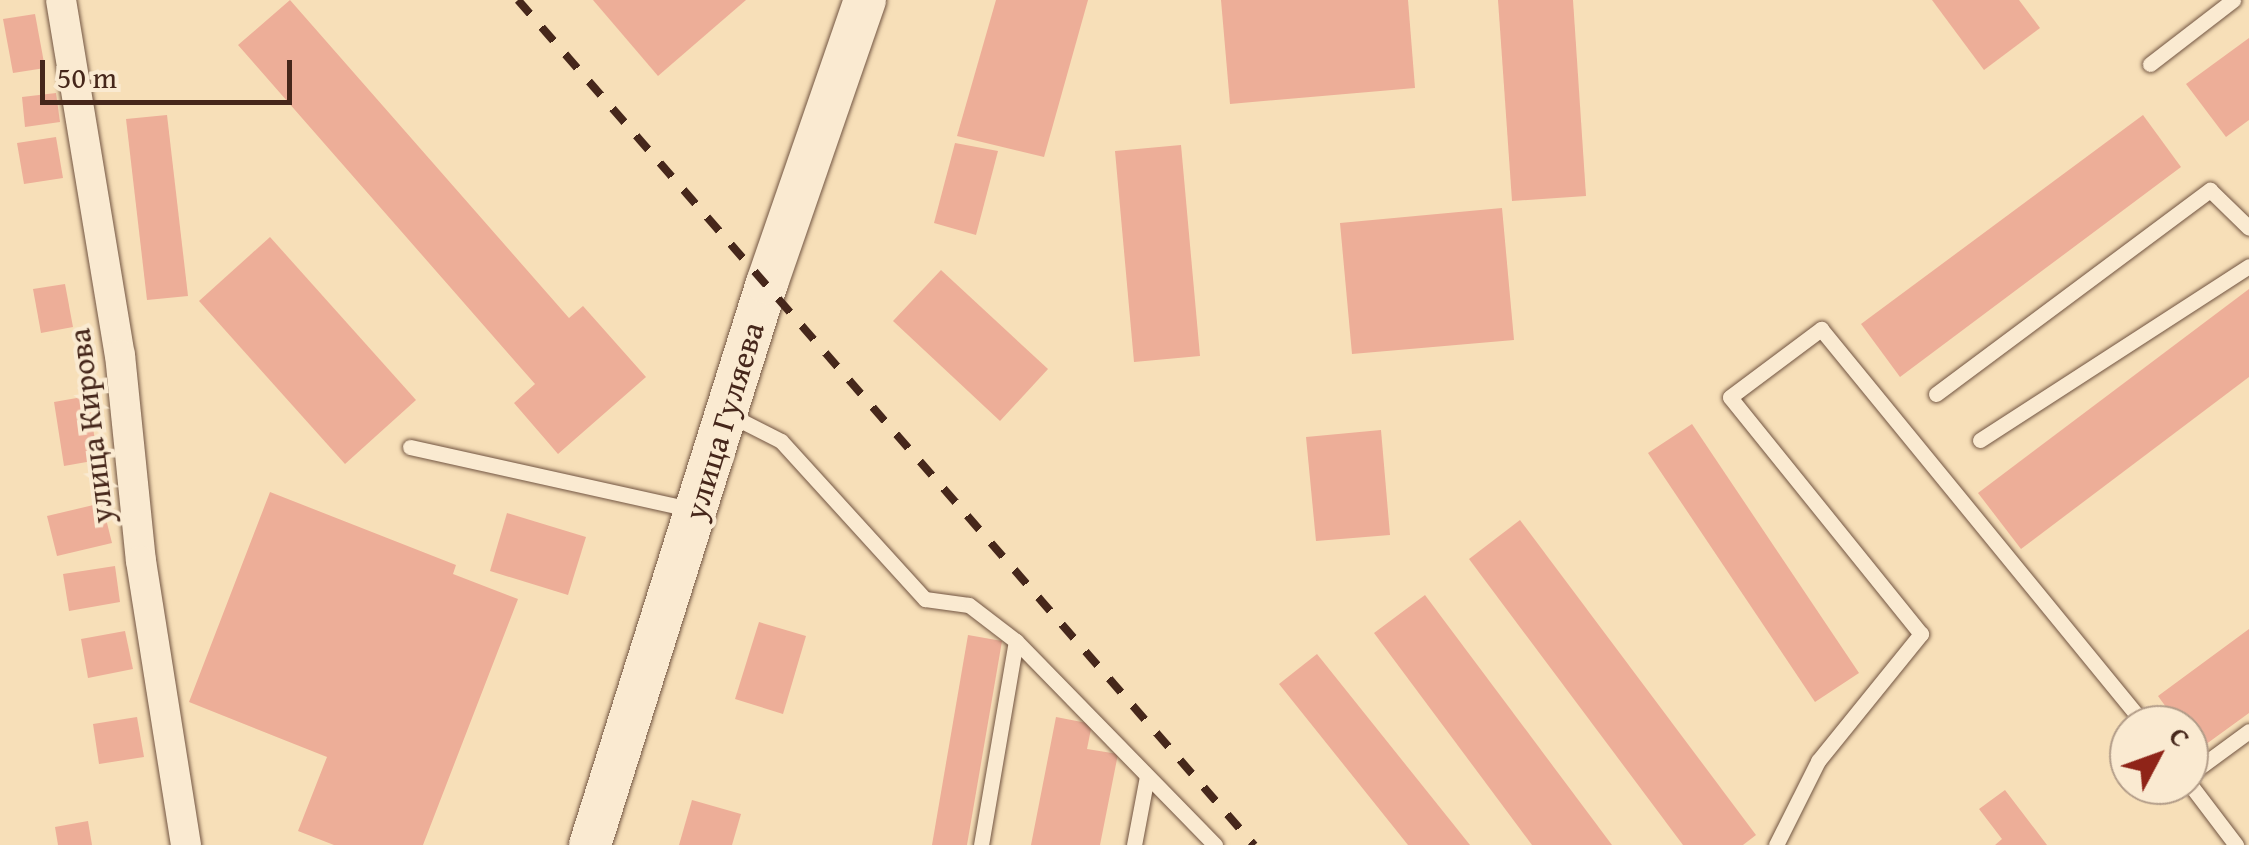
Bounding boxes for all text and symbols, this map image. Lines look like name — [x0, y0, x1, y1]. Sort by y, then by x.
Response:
scale bar — [45, 40, 298, 102]
text: 50 m — [57, 55, 117, 99]
street label: улица Гуляева — [676, 317, 772, 525]
street label: улица Кирова — [60, 326, 122, 526]
north arrow — [2109, 705, 2209, 805]
text: С — [2160, 717, 2201, 756]

